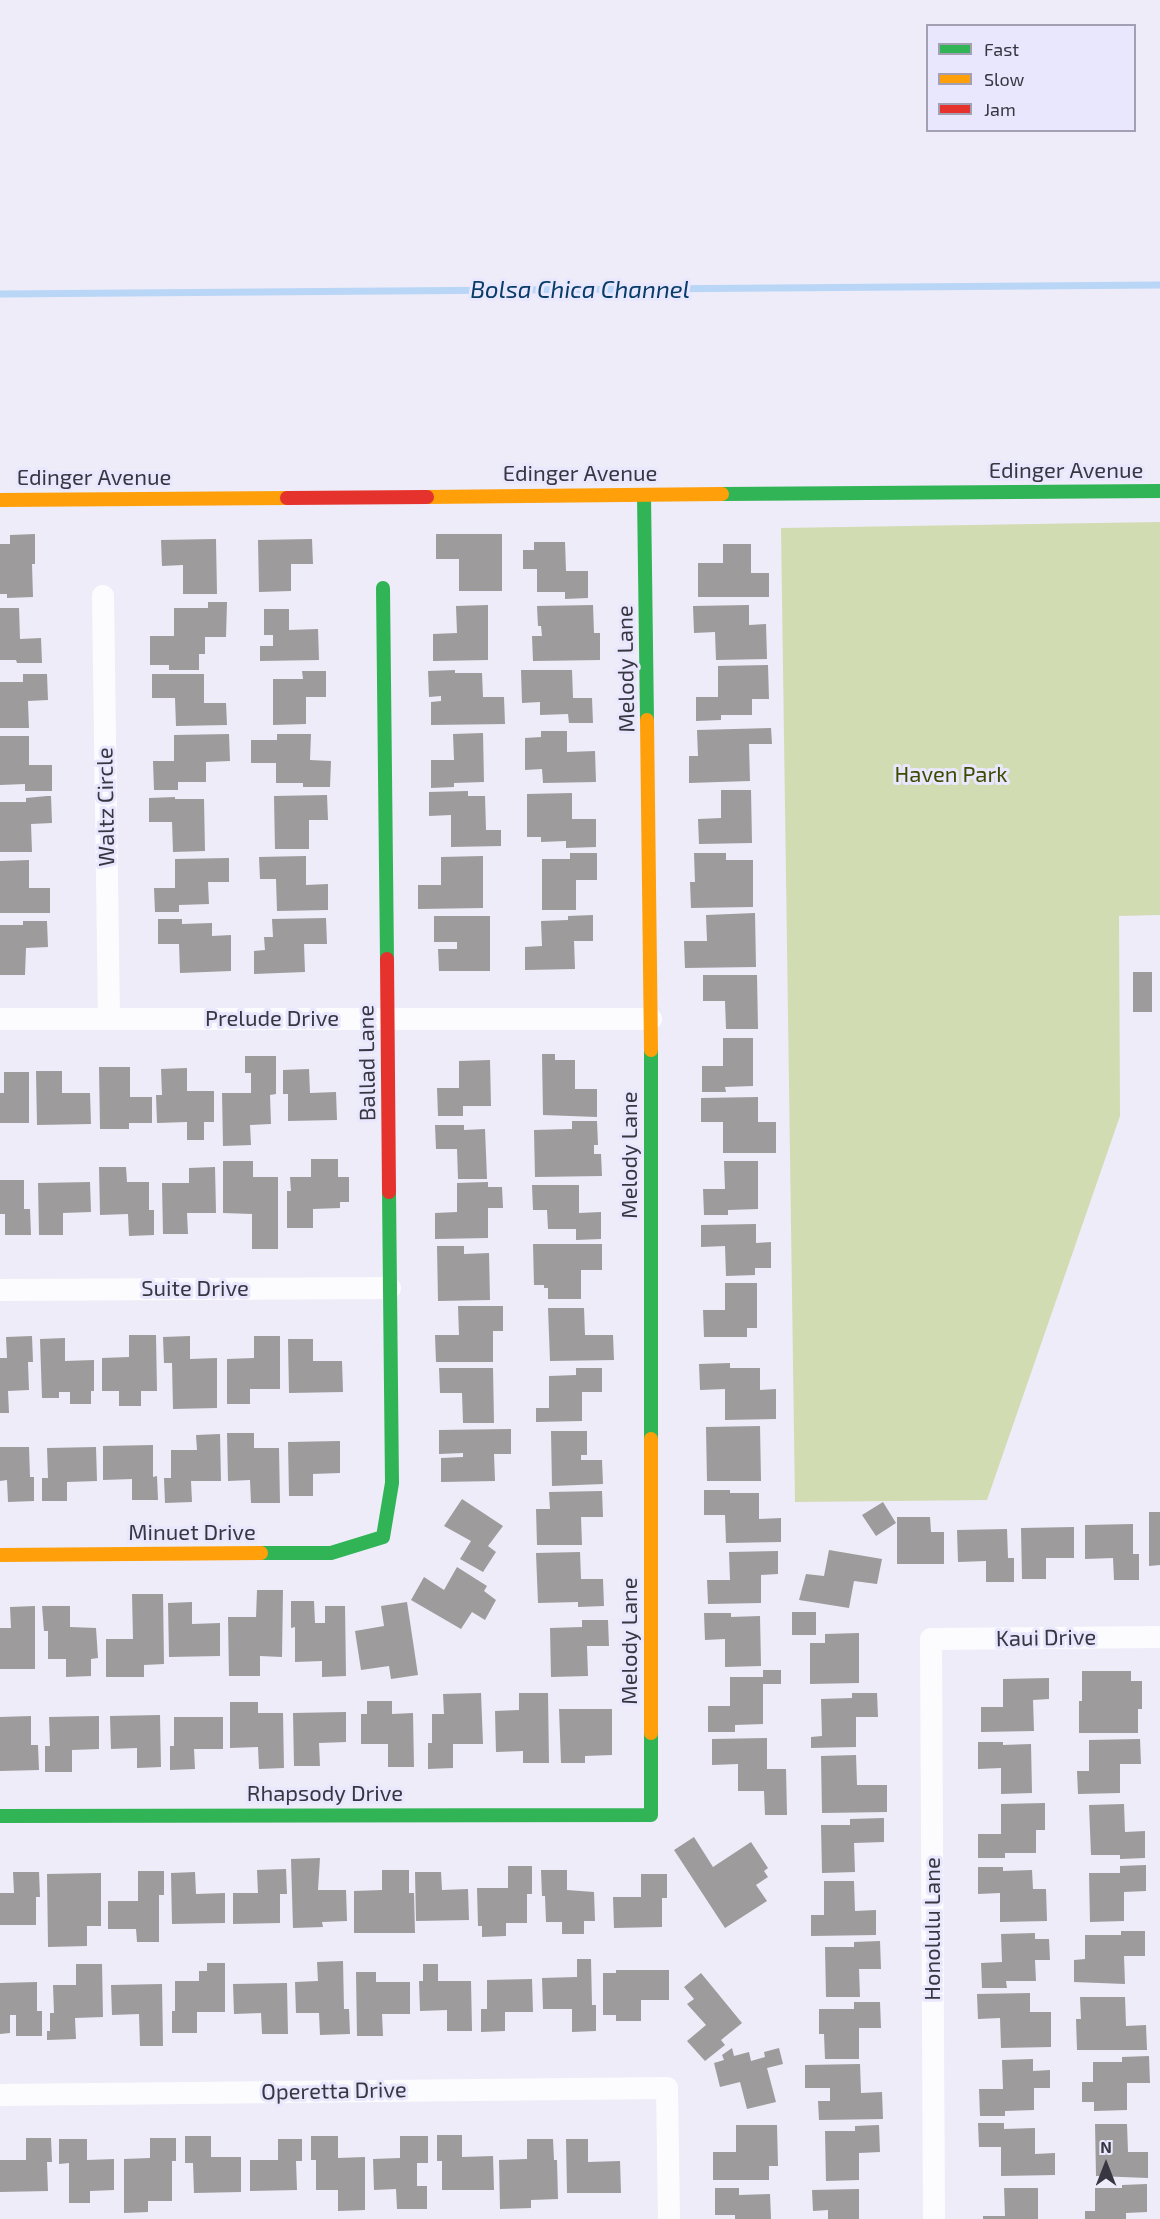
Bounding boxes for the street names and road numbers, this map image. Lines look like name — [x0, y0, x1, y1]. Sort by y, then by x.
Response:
street label: Edinger Avenue — [989, 458, 1143, 484]
street label: Edinger Avenue — [503, 461, 657, 487]
street label: Edinger Avenue — [17, 465, 171, 491]
street label: Melody Lane — [612, 605, 640, 733]
street label: Waltz Circle — [92, 747, 120, 867]
street label: Ballad Lane — [353, 1005, 381, 1121]
street label: Prelude Drive — [205, 1006, 339, 1032]
street label: Melody Lane — [617, 1091, 643, 1219]
street label: Suite Drive — [141, 1276, 249, 1302]
street label: Minuet Drive — [128, 1520, 256, 1546]
street label: Melody Lane — [617, 1577, 643, 1705]
street label: Kaui Drive — [996, 1624, 1096, 1652]
street label: Rhapsody Drive — [247, 1781, 403, 1807]
street label: Honolulu Lane — [920, 1857, 946, 2001]
street label: Operetta Drive — [261, 2077, 407, 2105]

